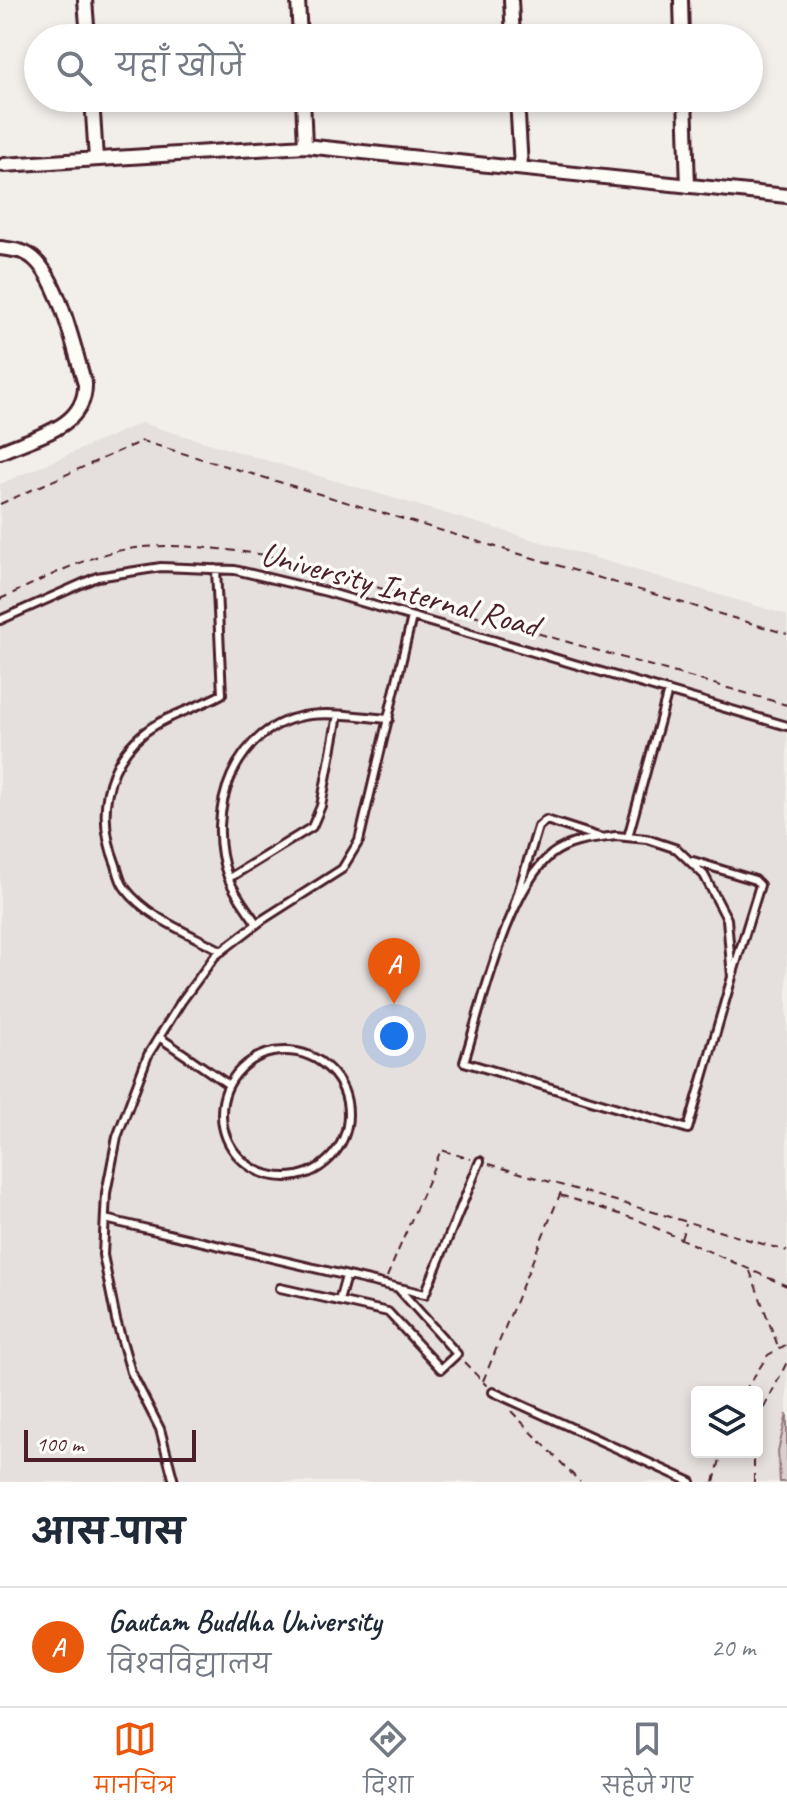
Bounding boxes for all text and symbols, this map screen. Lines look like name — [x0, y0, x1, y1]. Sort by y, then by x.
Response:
search box — [24, 24, 763, 112]
icon: search — [52, 46, 96, 90]
text: यहाँ खोजें — [116, 47, 245, 85]
street label: University Internal Road — [256, 531, 548, 648]
pin: A — [368, 938, 420, 1004]
your location — [374, 1016, 414, 1056]
map controls — [691, 1386, 763, 1458]
button: layers — [691, 1386, 763, 1458]
scale bar — [24, 1426, 196, 1462]
text: 100 m — [36, 1430, 83, 1458]
text: आस-पास — [32, 1510, 185, 1553]
text: Gautam Buddha University — [108, 1602, 381, 1640]
text: A — [51, 1631, 65, 1664]
text: 20 m — [711, 1631, 755, 1664]
text: विश्वविद्यालय — [108, 1648, 271, 1681]
tab: मानचित्र — [94, 1717, 175, 1810]
tab: दिशा — [363, 1717, 413, 1810]
tab: सहेजे गए — [602, 1717, 693, 1810]

